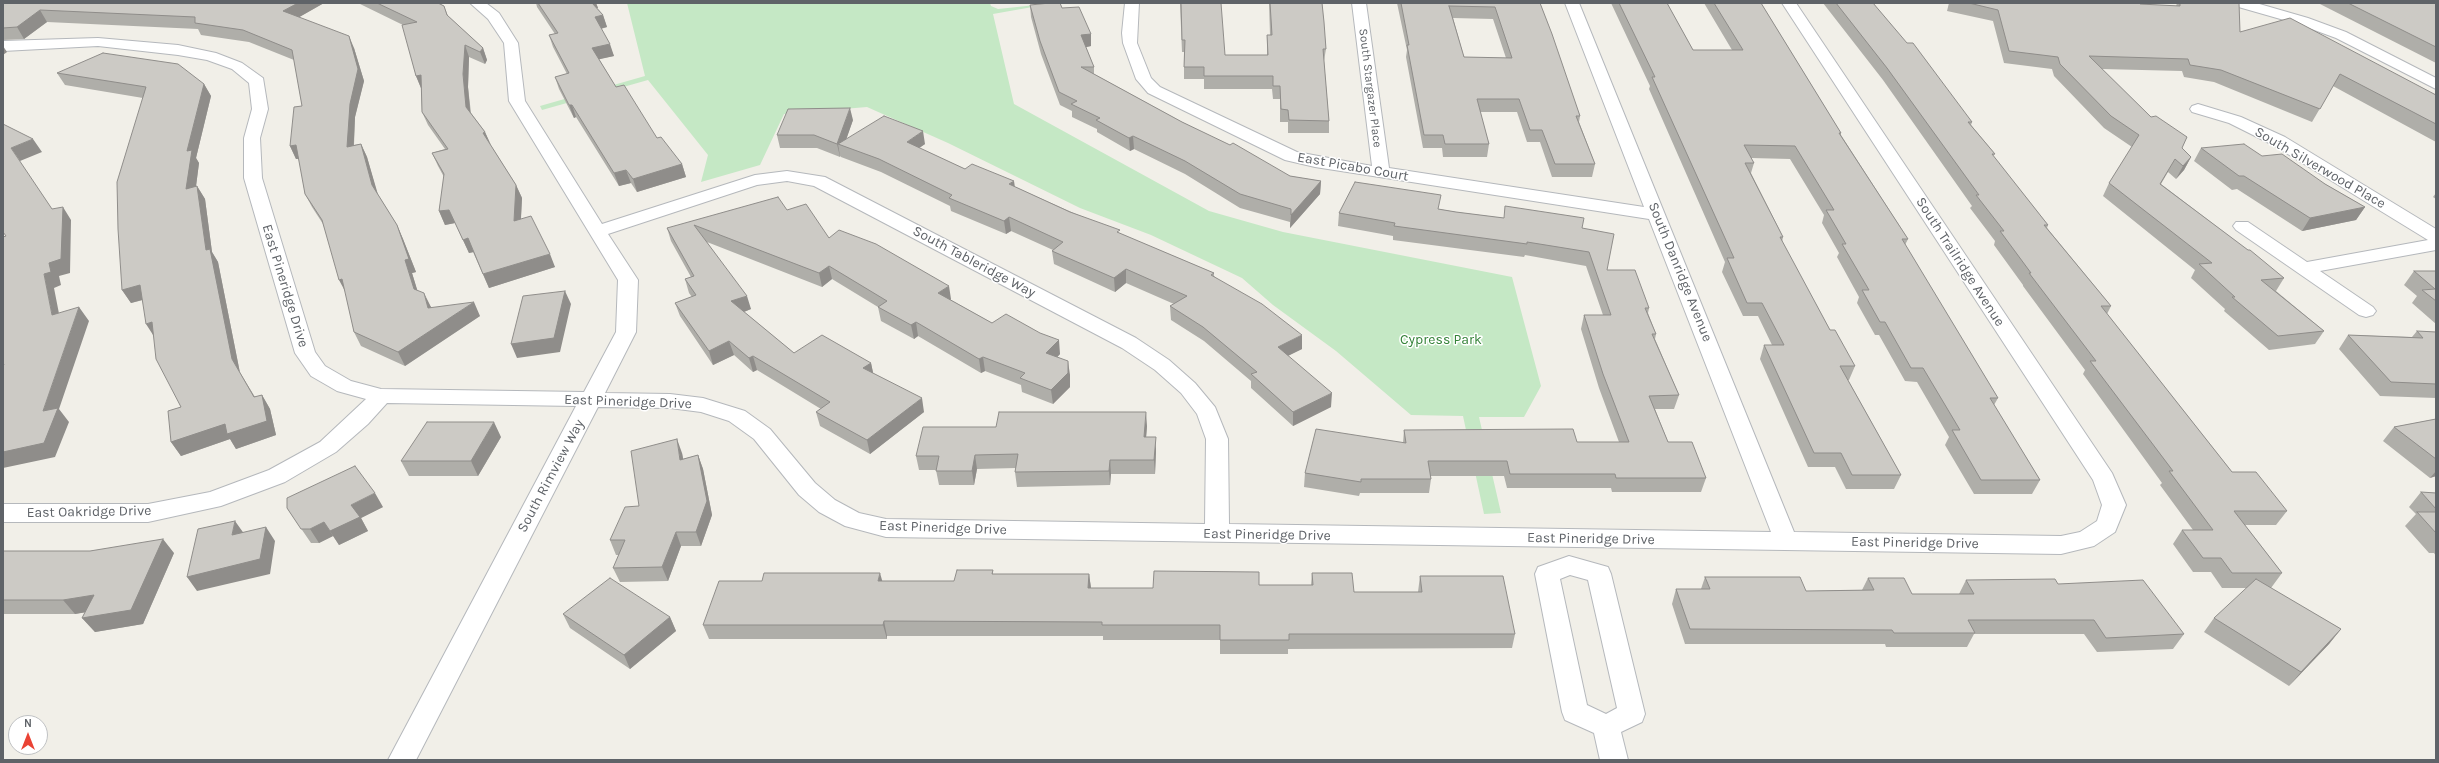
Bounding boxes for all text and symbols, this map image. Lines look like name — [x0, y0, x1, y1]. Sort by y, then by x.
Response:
street label: South Stargazer Place — [1356, 28, 1384, 148]
street label: South Silverwood Place — [2252, 124, 2388, 212]
street label: East Picabo Court — [1296, 149, 1410, 185]
street label: South Trailridge Avenue — [1912, 194, 2008, 330]
street label: South Danridge Avenue — [1644, 200, 1716, 344]
street label: East Pineridge Drive — [258, 222, 312, 350]
street label: South Tableridge Way — [910, 222, 1038, 302]
park label: Cypress Park — [1400, 332, 1482, 348]
street label: East Pineridge Drive — [564, 391, 692, 413]
street label: South Rimview Way — [514, 417, 588, 535]
street label: East Oakridge Drive — [26, 503, 152, 521]
street label: East Pineridge Drive — [879, 517, 1007, 539]
street label: East Pineridge Drive — [1203, 525, 1331, 545]
street label: East Pineridge Drive — [1527, 529, 1655, 549]
street label: East Pineridge Drive — [1851, 533, 1979, 553]
north arrow — [8, 715, 48, 755]
text: N — [24, 717, 32, 730]

